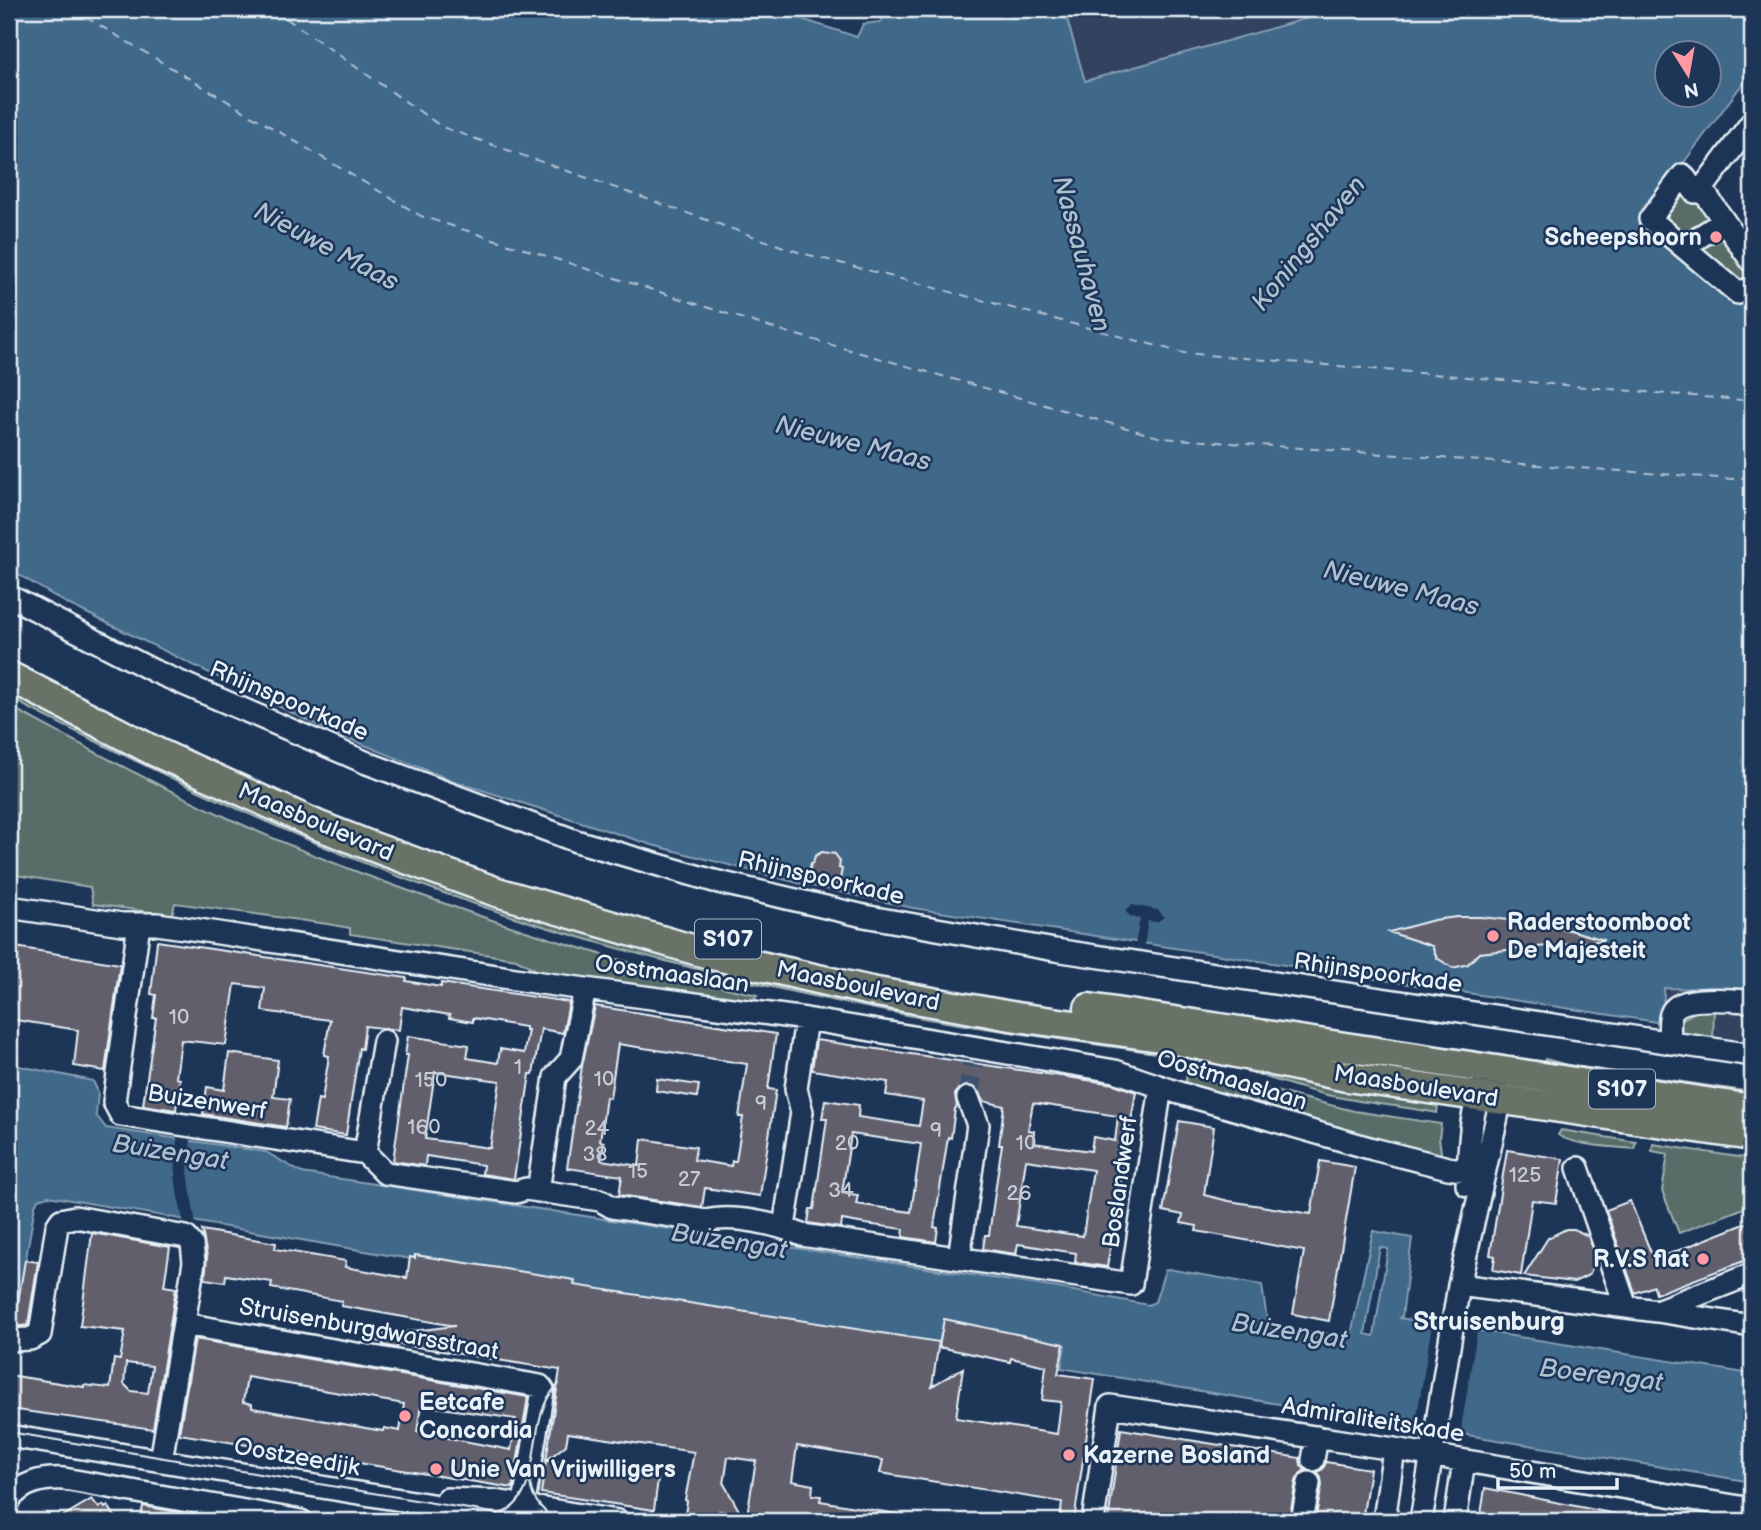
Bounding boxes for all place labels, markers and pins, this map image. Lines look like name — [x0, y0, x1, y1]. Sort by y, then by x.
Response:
place label: Scheepshoorn — [1545, 223, 1702, 252]
marker: Scheepshoorn — [1708, 229, 1724, 245]
place label: Raderstoomboot De Majesteit — [1507, 908, 1691, 965]
marker: Raderstoomboot De Majesteit — [1485, 928, 1501, 944]
place label: R.V.S flat — [1593, 1245, 1689, 1274]
marker: R.V.S flat — [1695, 1251, 1711, 1267]
place label: Eetcafe Concordia — [419, 1388, 533, 1445]
marker: Eetcafe Concordia — [397, 1408, 413, 1424]
place label: Kazerne Bosland — [1083, 1441, 1270, 1470]
marker: Kazerne Bosland — [1061, 1447, 1077, 1463]
place label: Unie Van Vrijwilligers — [450, 1455, 676, 1484]
marker: Unie Van Vrijwilligers — [428, 1461, 444, 1477]

